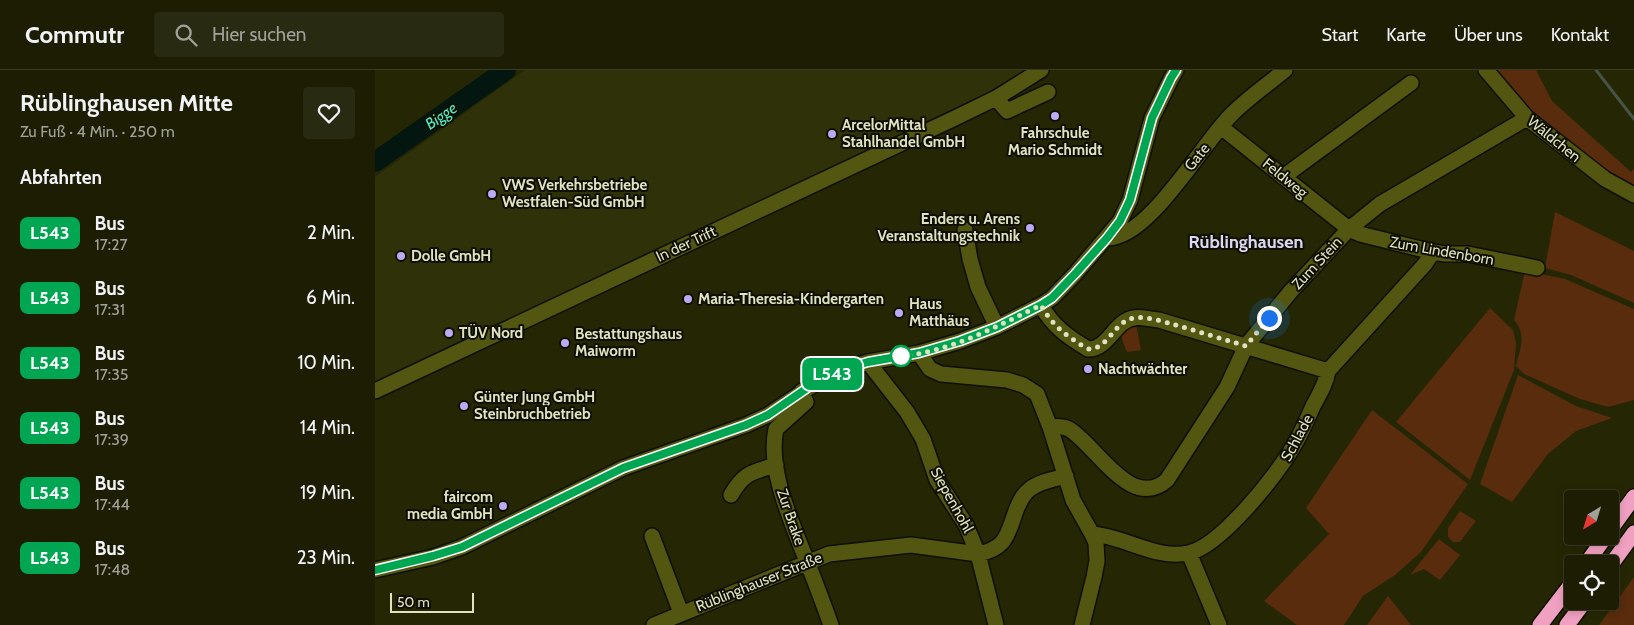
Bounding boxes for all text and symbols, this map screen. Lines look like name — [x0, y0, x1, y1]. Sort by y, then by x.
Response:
search box — [154, 12, 504, 57]
text: Commutr — [25, 20, 124, 49]
icon: search — [172, 21, 200, 49]
text: Hier suchen — [212, 23, 306, 46]
text: Start — [1322, 24, 1358, 46]
text: Karte — [1386, 24, 1426, 46]
text: Über uns — [1454, 24, 1523, 46]
text: Kontakt — [1551, 24, 1609, 46]
button: heart — [303, 87, 355, 139]
text: Rüblinghausen Mitte — [20, 88, 233, 117]
water label: Bigge — [421, 98, 461, 134]
marker: Fahrschule Mario Schmidt — [1049, 110, 1061, 122]
street label: Wäldchen — [1524, 112, 1584, 166]
place label: ArcelorMittal Stahlhandel GmbH — [842, 116, 965, 151]
text: Zu Fuß · 4 Min. · 250 m — [20, 122, 175, 141]
place label: Fahrschule Mario Schmidt — [1008, 124, 1102, 159]
marker: ArcelorMittal Stahlhandel GmbH — [826, 128, 838, 140]
street label: Gate — [1181, 140, 1214, 174]
street label: Feldweg — [1259, 154, 1312, 202]
text: Abfahrten — [20, 166, 102, 189]
place label: VWS Verkehrsbetriebe Westfalen-Süd GmbH — [502, 176, 648, 211]
marker: VWS Verkehrsbetriebe Westfalen-Süd GmbH — [486, 188, 498, 200]
place label: Enders u. Arens Veranstaltungstechnik — [878, 210, 1021, 245]
text: Bus — [95, 212, 125, 235]
text: 2 Min. — [307, 221, 355, 244]
text: L543 — [30, 222, 70, 244]
street label: In der Trift — [653, 222, 719, 266]
marker: Enders u. Arens Veranstaltungstechnik — [1024, 222, 1036, 234]
district label: Rüblinghausen — [1189, 231, 1303, 253]
street label: Zum Stein — [1288, 233, 1346, 293]
street label: Zum Lindenborn — [1389, 233, 1495, 269]
text: 17:27 — [95, 235, 128, 254]
place label: Dolle GmbH — [411, 247, 491, 265]
marker: Dolle GmbH — [395, 250, 407, 262]
text: Bus — [95, 277, 125, 300]
text: 6 Min. — [306, 286, 355, 309]
text: L543 — [30, 287, 70, 309]
place label: Maria-Theresia-Kindergarten — [698, 290, 884, 308]
marker: Maria-Theresia-Kindergarten — [682, 293, 694, 305]
place label: Haus Matthäus — [909, 295, 969, 330]
text: 17:31 — [95, 300, 125, 319]
your location — [1257, 306, 1282, 331]
marker: Haus Matthäus — [893, 307, 905, 319]
place label: TÜV Nord — [459, 323, 523, 342]
place label: Bestattungshaus Maiworm — [575, 325, 682, 360]
marker: TÜV Nord — [443, 327, 455, 339]
marker: Bestattungshaus Maiworm — [559, 337, 571, 349]
text: Bus — [95, 342, 125, 365]
unlabelled marker — [890, 345, 912, 367]
text: 10 Min. — [297, 351, 355, 374]
text: L543 — [30, 352, 70, 374]
line badge: L543 — [797, 358, 867, 390]
place label: Nachtwächter — [1098, 360, 1187, 378]
text: L543 — [812, 363, 852, 385]
marker: Nachtwächter — [1082, 363, 1094, 375]
text: 17:35 — [95, 365, 128, 384]
place label: Günter Jung GmbH Steinbruchbetrieb — [474, 388, 595, 423]
marker: Günter Jung GmbH Steinbruchbetrieb — [458, 400, 470, 412]
text: Bus — [95, 407, 125, 430]
street label: Schlade — [1277, 411, 1317, 464]
text: 14 Min. — [300, 416, 355, 439]
text: L543 — [30, 417, 70, 439]
text: 17:39 — [95, 430, 129, 449]
street label: Siepenhohl — [927, 464, 978, 536]
text: Bus — [95, 472, 125, 495]
text: 19 Min. — [300, 481, 355, 504]
text: L543 — [30, 482, 70, 504]
street label: Zur Brake — [773, 486, 809, 548]
place label: faircom media GmbH — [407, 488, 493, 523]
north arrow — [1564, 490, 1619, 545]
map controls — [1564, 490, 1619, 610]
text: 17:44 — [95, 495, 130, 514]
marker: faircom media GmbH — [497, 500, 509, 512]
text: Bus — [95, 537, 125, 560]
text: 23 Min. — [297, 546, 355, 569]
text: L543 — [30, 547, 70, 569]
street label: Rüblinghauser Straße — [693, 548, 825, 616]
button: locate — [1564, 555, 1619, 610]
text: 17:48 — [95, 560, 130, 579]
scale bar — [390, 590, 474, 613]
text: 50 m — [397, 593, 430, 611]

